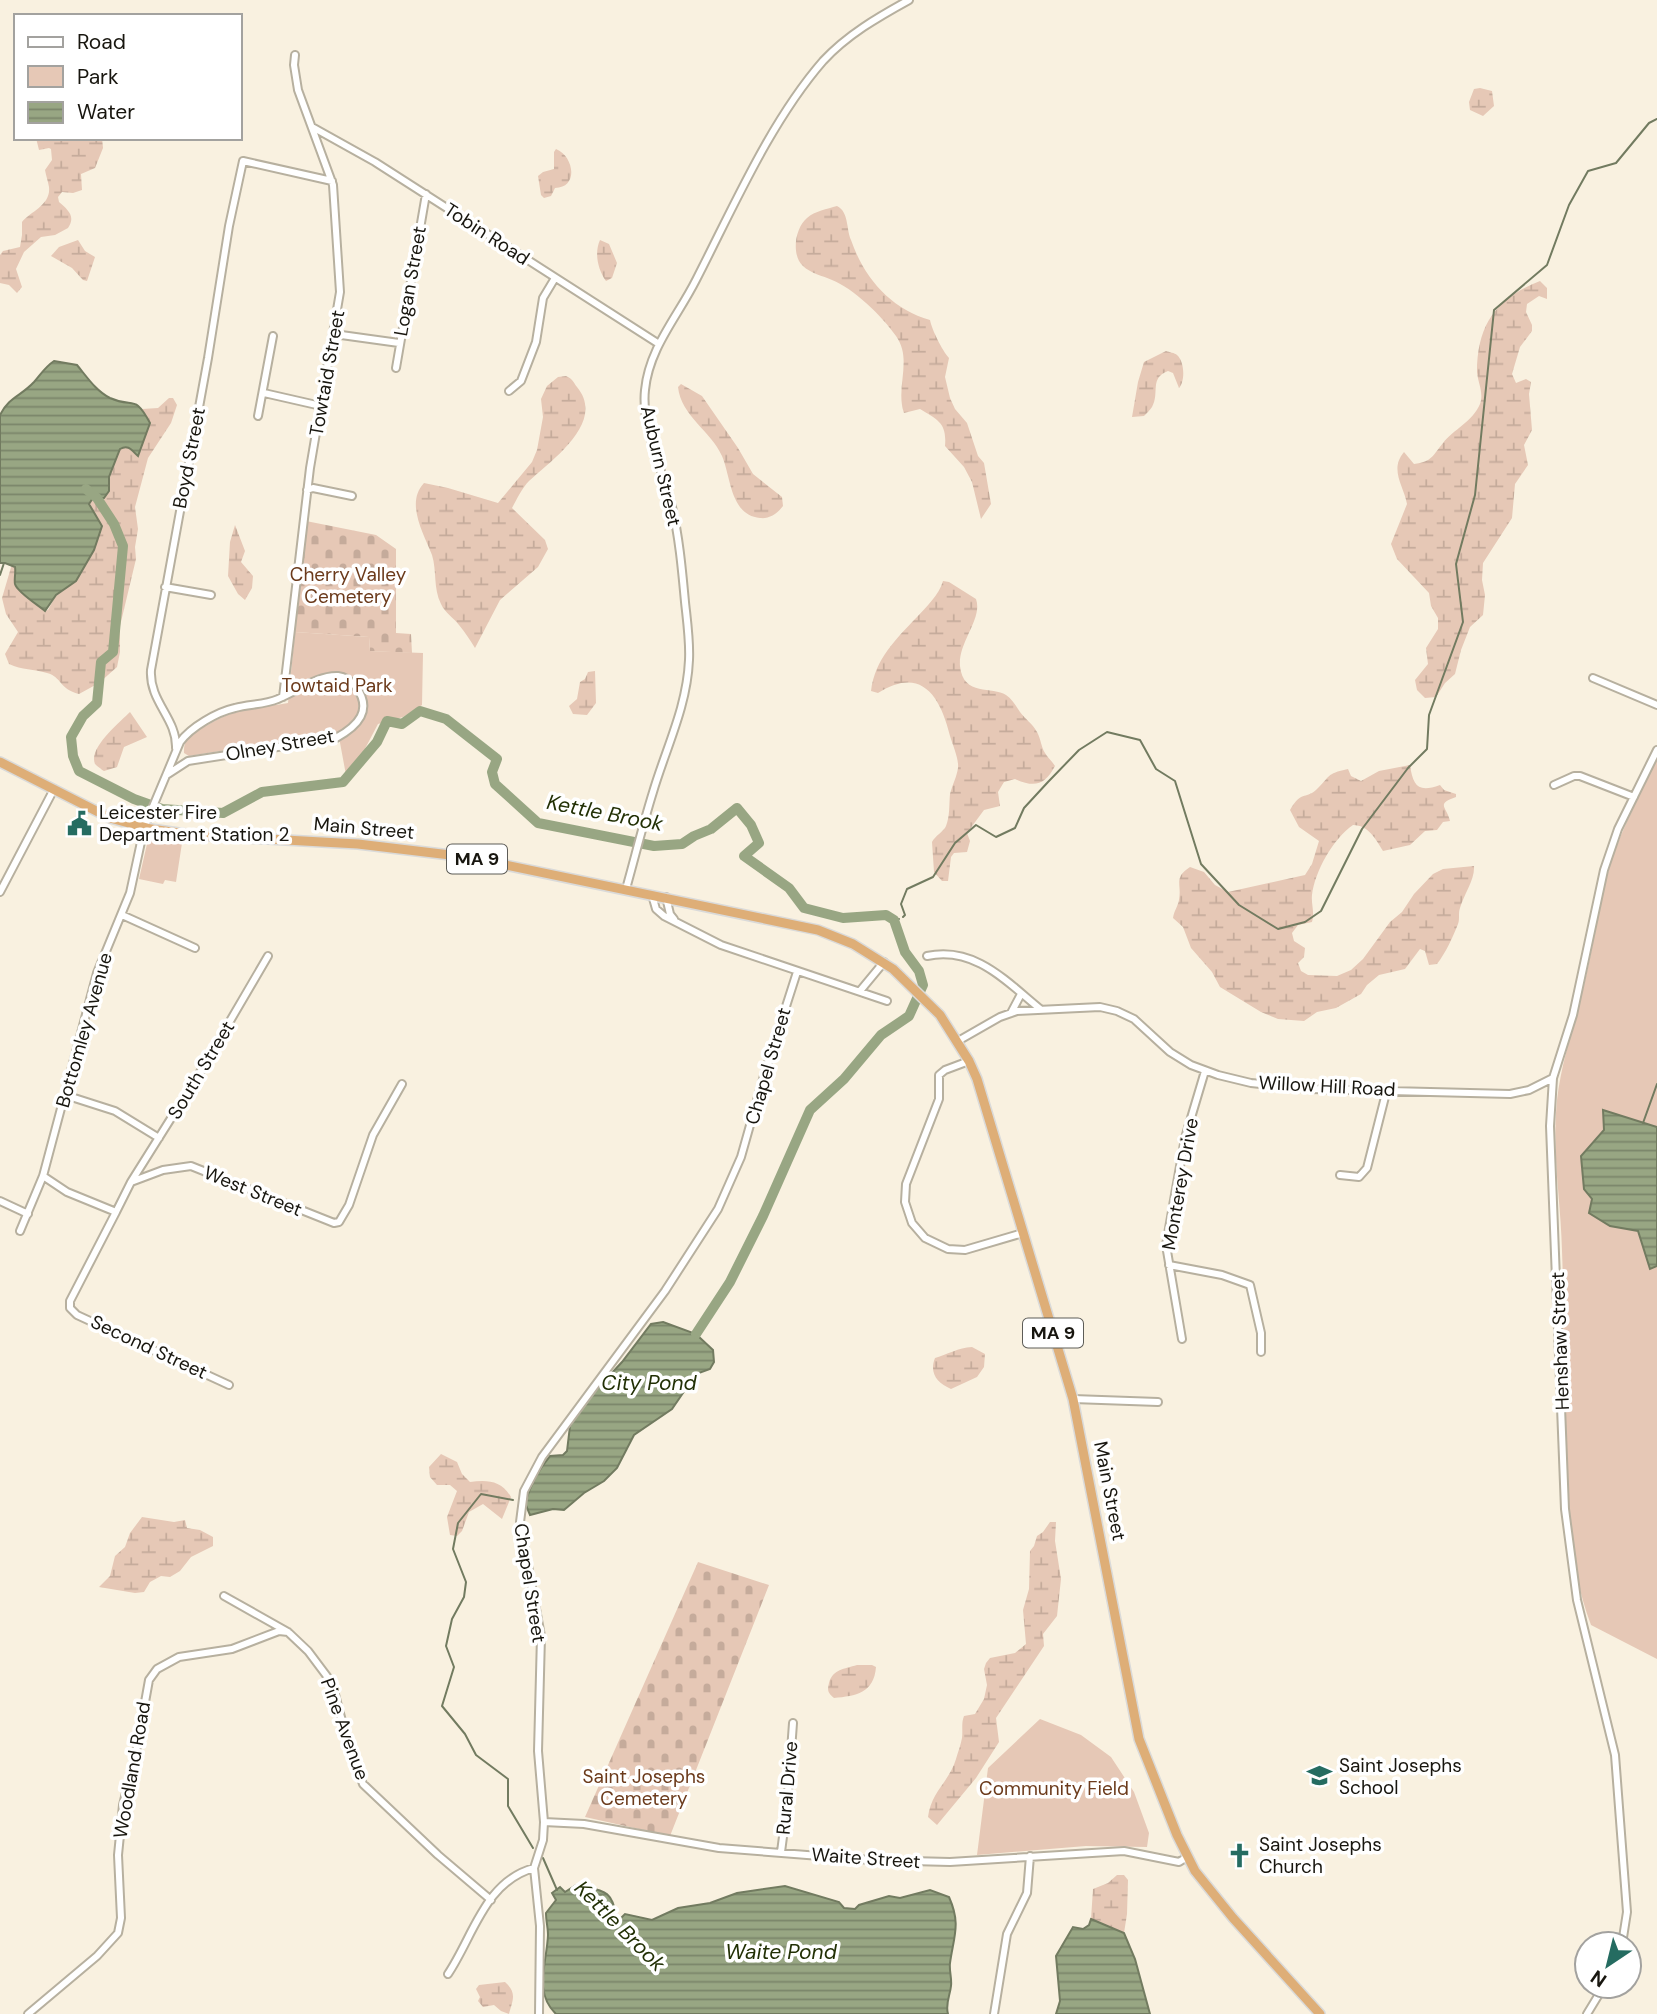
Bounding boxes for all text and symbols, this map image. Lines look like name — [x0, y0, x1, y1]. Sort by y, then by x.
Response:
legend — [14, 14, 242, 140]
text: Road — [77, 28, 126, 56]
text: Park — [77, 63, 119, 91]
text: Water — [77, 98, 135, 126]
street label: Tobin Road — [440, 197, 534, 271]
street label: Logan Street — [388, 224, 432, 338]
street label: Towtaid Street — [304, 308, 350, 438]
street label: Auburn Street — [635, 403, 687, 529]
street label: Boyd Street — [167, 405, 211, 511]
park label: Cherry Valley Cemetery — [290, 562, 407, 609]
park label: Towtaid Park — [281, 673, 393, 698]
street label: Olney Street — [224, 723, 336, 767]
water label: Kettle Brook — [544, 788, 666, 838]
place label: Leicester Fire Department Station 2 — [99, 800, 289, 847]
public building icon: Leicester Fire Department Station 2 — [65, 809, 93, 837]
street label: Main Street — [313, 811, 415, 845]
road number: MA 9 — [447, 844, 507, 874]
street label: Bottomley Avenue — [50, 950, 118, 1110]
street label: Chapel Street — [739, 1005, 797, 1127]
street label: South Street — [162, 1016, 240, 1124]
street label: Willow Hill Road — [1258, 1070, 1396, 1102]
street label: Monterey Drive — [1156, 1116, 1204, 1252]
street label: West Street — [200, 1160, 306, 1222]
street label: Henshaw Street — [1545, 1271, 1575, 1411]
street label: Second Street — [87, 1309, 211, 1385]
road number: MA 9 — [1023, 1318, 1083, 1348]
water label: City Pond — [601, 1369, 698, 1397]
street label: Main Street — [1088, 1439, 1132, 1543]
street label: Chapel Street — [508, 1521, 552, 1645]
street label: Pine Avenue — [315, 1674, 375, 1784]
street label: Woodland Road — [108, 1700, 156, 1840]
street label: Rural Drive — [770, 1740, 804, 1836]
place label: Saint Josephs School — [1339, 1753, 1462, 1800]
school or university icon: Saint Josephs School — [1305, 1762, 1333, 1790]
park label: Saint Josephs Cemetery — [583, 1764, 705, 1811]
park label: Community Field — [979, 1776, 1129, 1801]
place label: Saint Josephs Church — [1259, 1832, 1382, 1879]
church icon: Saint Josephs Church — [1225, 1841, 1253, 1869]
street label: Waite Street — [811, 1842, 921, 1874]
water label: Kettle Brook — [568, 1874, 672, 1978]
north arrow — [1573, 1930, 1643, 2000]
water label: Waite Pond — [725, 1938, 838, 1966]
text: N — [1586, 1964, 1611, 1993]

